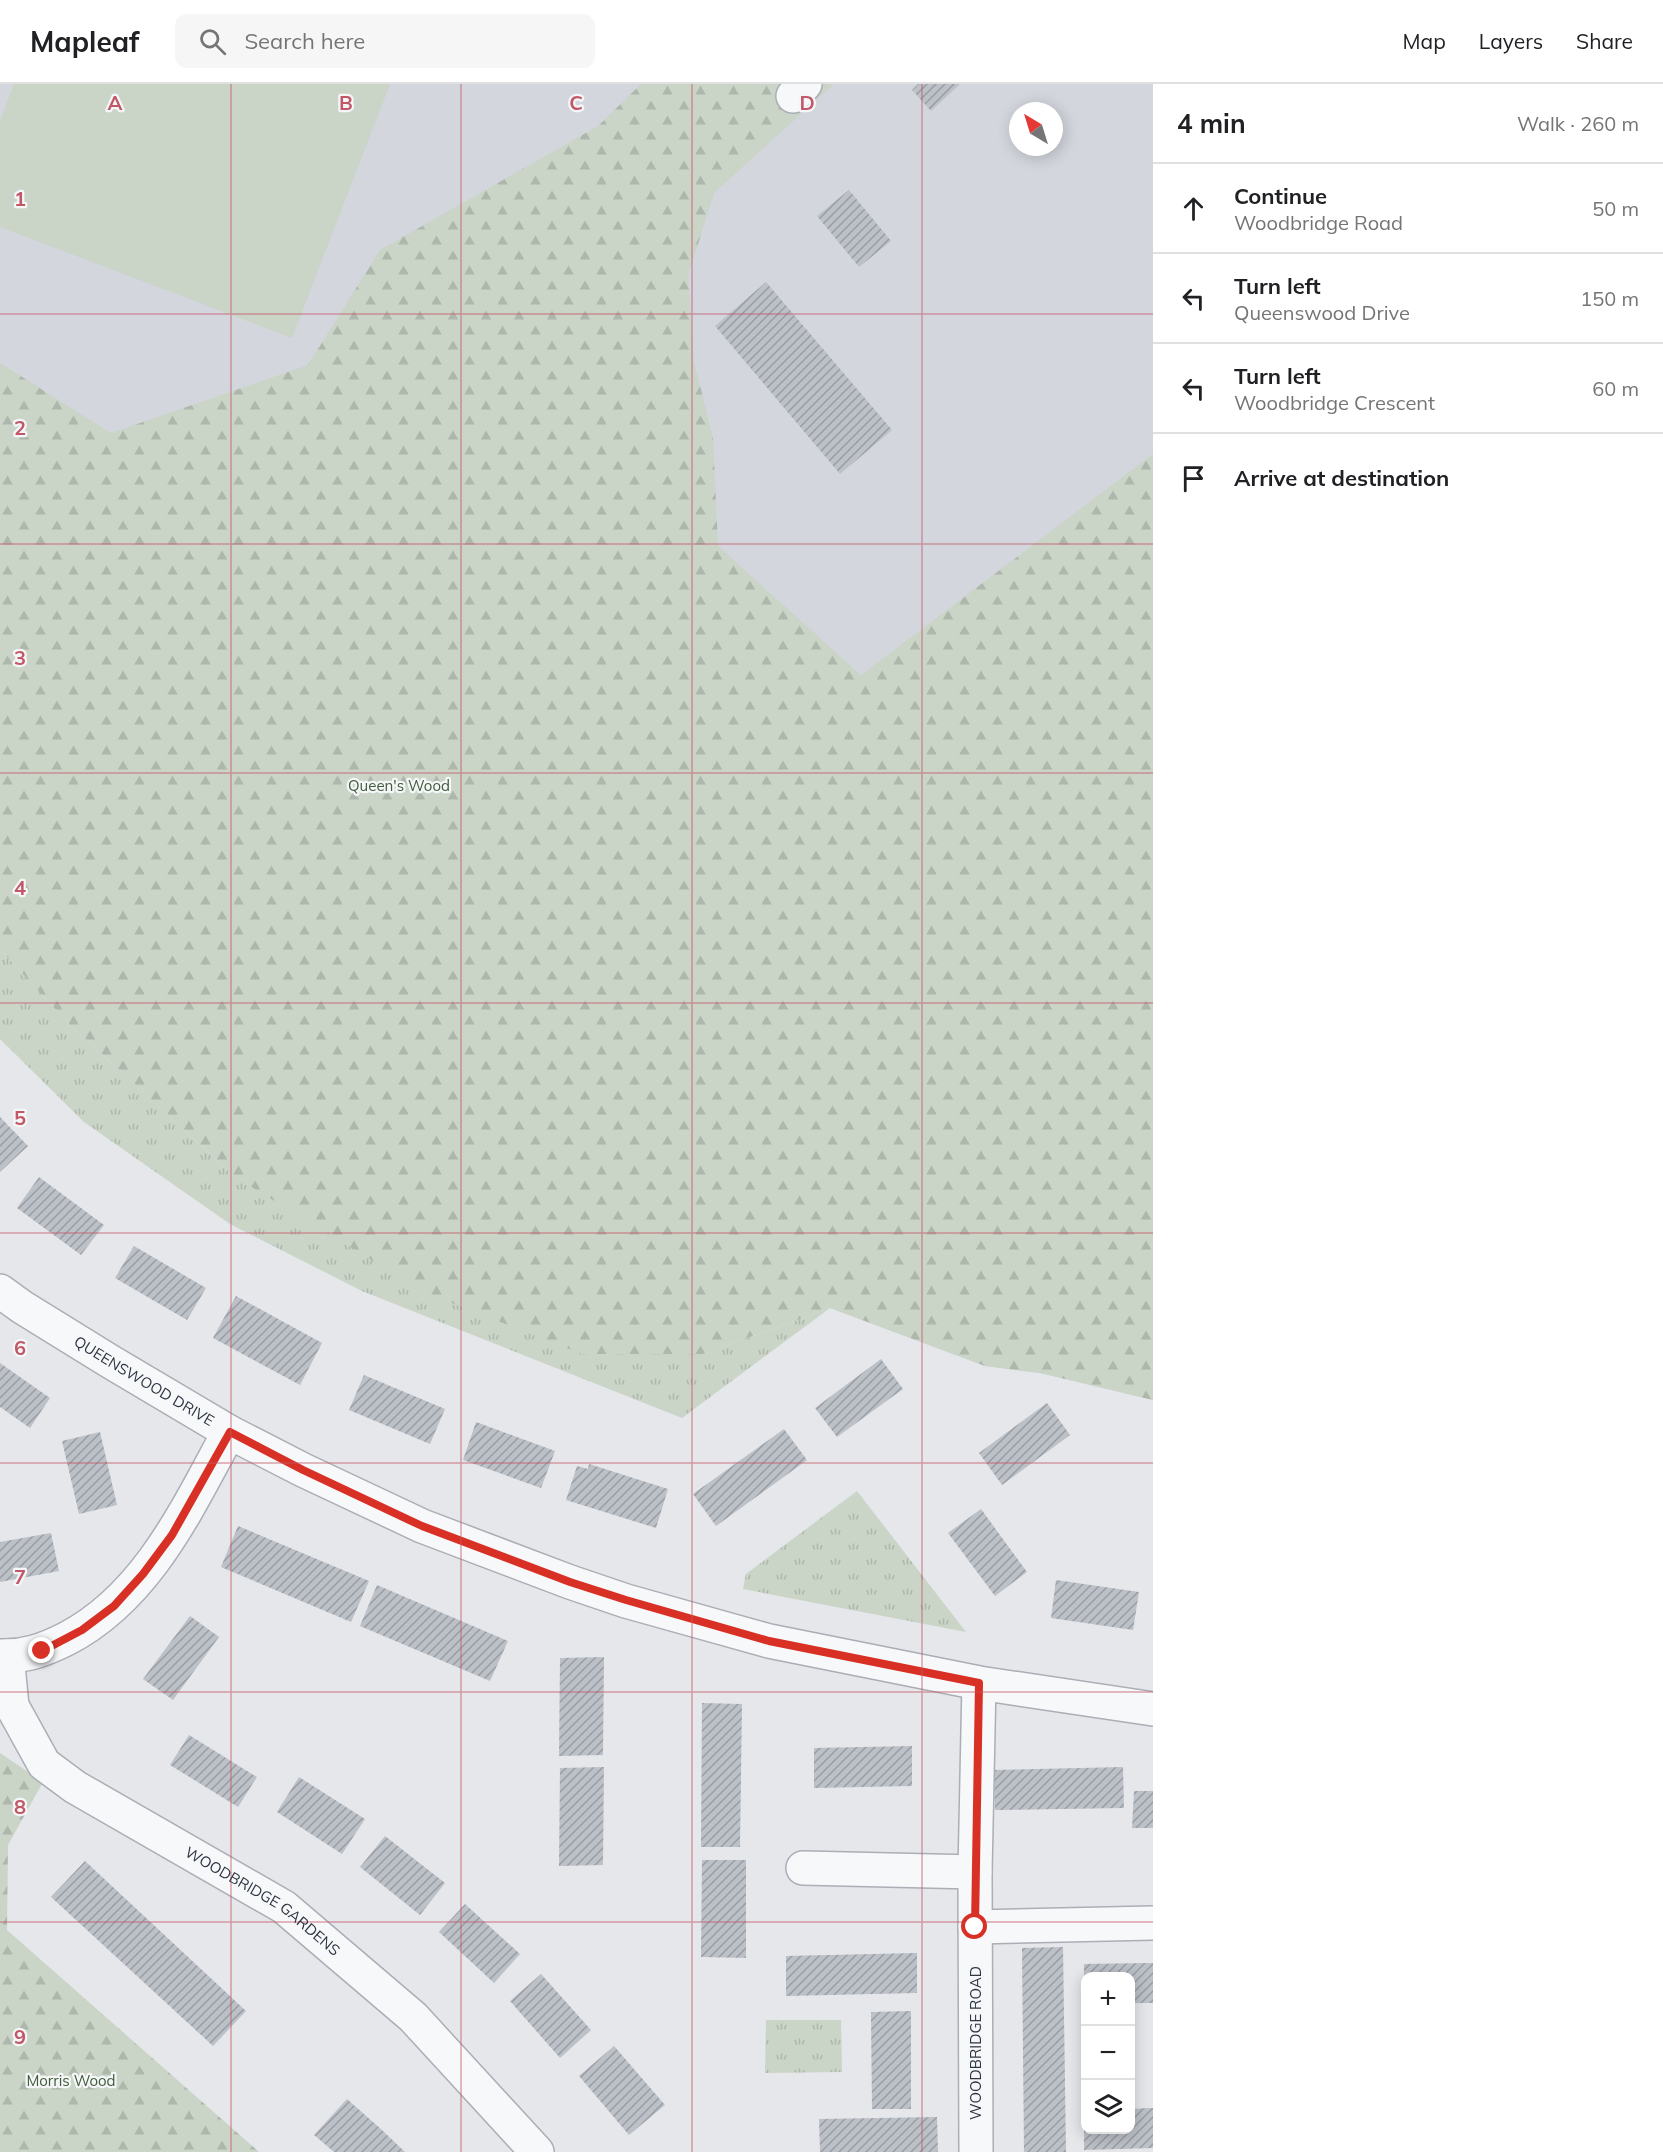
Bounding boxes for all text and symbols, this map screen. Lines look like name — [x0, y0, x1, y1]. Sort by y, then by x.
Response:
search box — [175, 14, 595, 68]
text: Mapleaf — [30, 24, 139, 59]
icon: search — [196, 25, 229, 58]
text: Search here — [244, 27, 365, 55]
text: Map — [1403, 28, 1446, 54]
text: Layers — [1479, 28, 1543, 54]
text: Share — [1576, 28, 1633, 54]
text: A — [108, 90, 123, 115]
text: B — [339, 90, 353, 115]
text: C — [569, 90, 583, 115]
text: D — [799, 90, 815, 115]
north arrow — [1009, 102, 1063, 156]
text: 4 min — [1177, 107, 1246, 140]
text: Walk · 260 m — [1517, 111, 1639, 136]
text: Continue — [1234, 182, 1327, 210]
text: 1 — [14, 186, 26, 211]
icon: ahead — [1177, 192, 1210, 225]
text: 50 m — [1592, 196, 1639, 221]
text: Woodbridge Road — [1234, 210, 1403, 235]
text: Turn left — [1234, 272, 1321, 300]
icon: left — [1177, 282, 1210, 315]
text: 150 m — [1580, 286, 1639, 311]
text: Queenswood Drive — [1234, 300, 1410, 325]
text: Turn left — [1234, 362, 1321, 390]
icon: left — [1177, 372, 1210, 405]
text: 60 m — [1592, 376, 1639, 401]
text: Woodbridge Crescent — [1234, 390, 1435, 415]
text: 2 — [14, 415, 26, 440]
icon: arrive — [1177, 462, 1210, 495]
text: Arrive at destination — [1234, 464, 1449, 492]
text: 3 — [14, 645, 26, 670]
park label: Queen's Wood — [348, 776, 450, 795]
text: 4 — [14, 875, 26, 900]
text: 5 — [14, 1105, 26, 1130]
street label: QUEENSWOOD DRIVE — [71, 1331, 218, 1430]
text: 6 — [14, 1335, 26, 1360]
text: 7 — [14, 1564, 26, 1589]
route end — [28, 1637, 54, 1663]
text: 8 — [14, 1794, 26, 1819]
street label: WOODBRIDGE GARDENS — [182, 1842, 344, 1960]
route start — [961, 1913, 987, 1939]
street label: WOODBRIDGE ROAD — [966, 1966, 985, 2120]
map controls — [1081, 1972, 1135, 2134]
button: + — [1081, 1972, 1135, 2026]
text: 9 — [14, 2024, 26, 2049]
button: − — [1081, 2026, 1135, 2080]
park label: Morris Wood — [26, 2071, 116, 2090]
button: layers — [1081, 2080, 1135, 2134]

